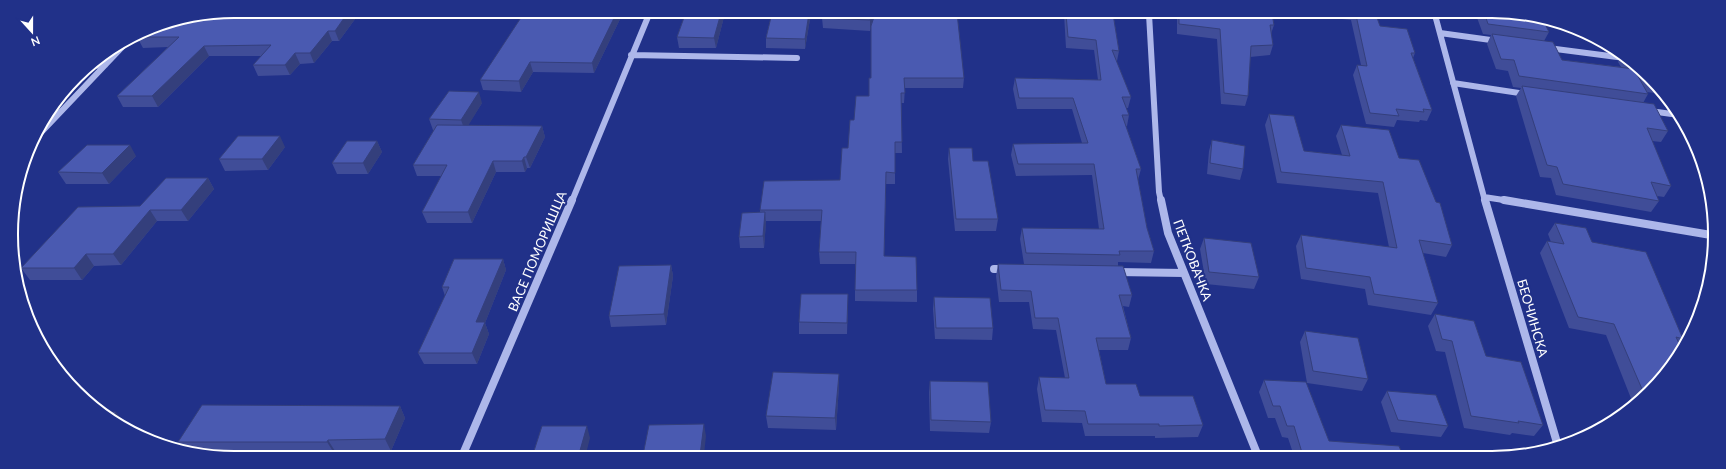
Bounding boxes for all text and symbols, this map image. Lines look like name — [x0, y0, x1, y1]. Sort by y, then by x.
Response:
north arrow — [12, 12, 52, 52]
text: N — [29, 34, 42, 49]
street label: ВАСЕ ПОМОРИШЦА — [504, 188, 570, 314]
street label: ПЕТКОВАЧКА — [1170, 217, 1216, 303]
street label: БЕОЧИНСКА — [1514, 277, 1552, 359]

